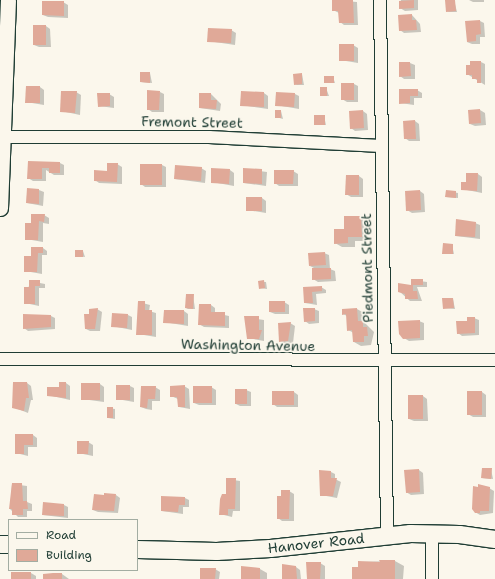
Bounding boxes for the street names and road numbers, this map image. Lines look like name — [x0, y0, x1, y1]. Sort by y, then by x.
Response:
street label: Fremont Street — [141, 113, 243, 131]
street label: Piedmont Street — [358, 213, 376, 323]
street label: Washington Avenue — [181, 335, 315, 355]
street label: Hanover Road — [267, 530, 365, 556]

